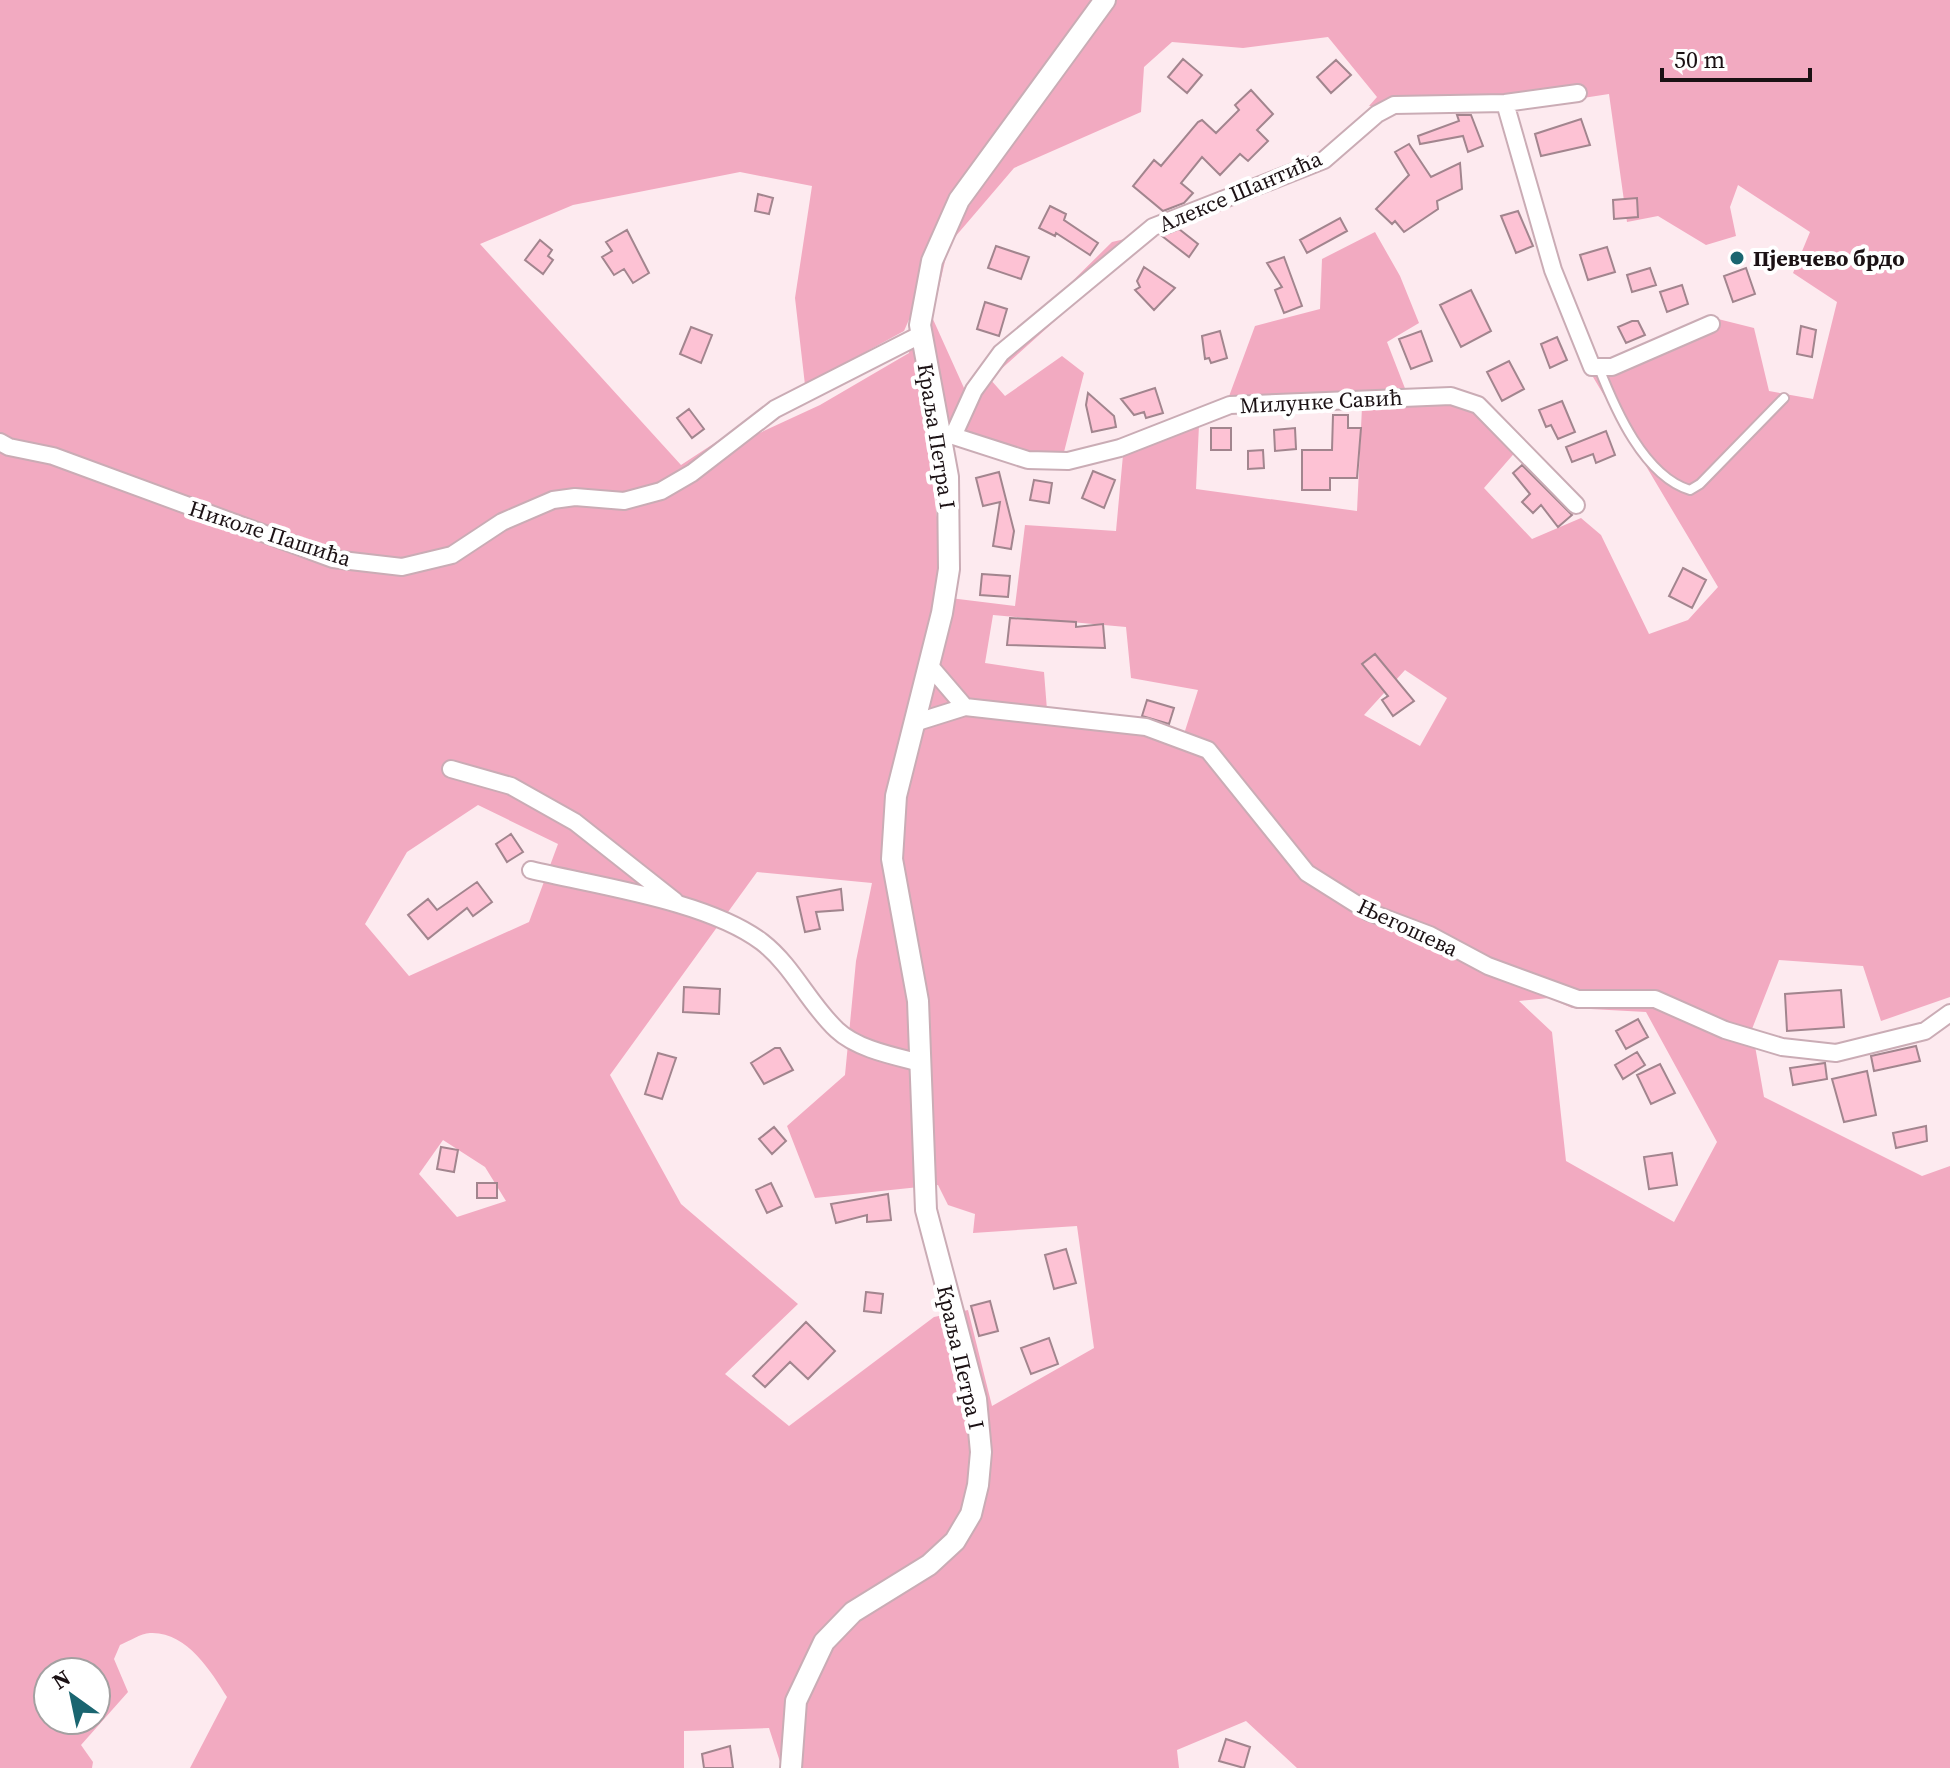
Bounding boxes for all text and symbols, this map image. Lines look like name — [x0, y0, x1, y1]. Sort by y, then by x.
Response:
scale bar — [1662, 32, 1810, 82]
text: 50 m — [1674, 43, 1725, 76]
street label: Алексе Шантића — [1154, 143, 1327, 239]
place label: Пјевчево брдо — [1753, 243, 1905, 273]
marker: Пјевчево брдо — [1728, 249, 1746, 267]
street label: Краља Петра I — [911, 361, 963, 511]
street label: Милунке Савић — [1239, 382, 1403, 420]
street label: Николе Пашића — [185, 493, 356, 574]
street label: Његошева — [1353, 891, 1464, 964]
street label: Краља Петра I — [930, 1282, 992, 1432]
north arrow — [32, 1656, 112, 1736]
text: N — [46, 1662, 76, 1696]

